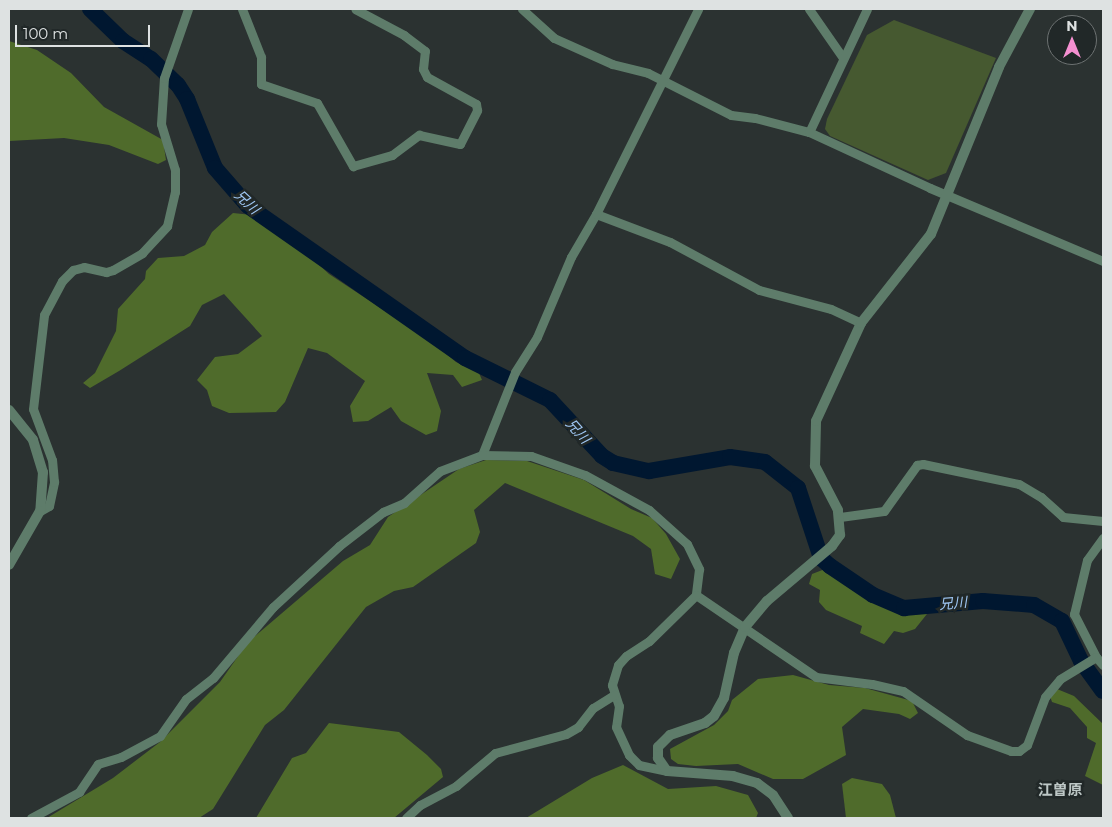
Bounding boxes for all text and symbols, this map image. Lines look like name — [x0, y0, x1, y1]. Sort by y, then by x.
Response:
scale bar — [18, 15, 152, 47]
north arrow — [1047, 15, 1097, 65]
text: N — [1066, 17, 1078, 35]
text: 100 m — [23, 24, 68, 43]
water label: 兄川 — [231, 186, 263, 218]
water label: 兄川 — [562, 415, 594, 447]
water label: 兄川 — [938, 593, 968, 613]
district label: 江曽原 — [1038, 781, 1082, 799]

